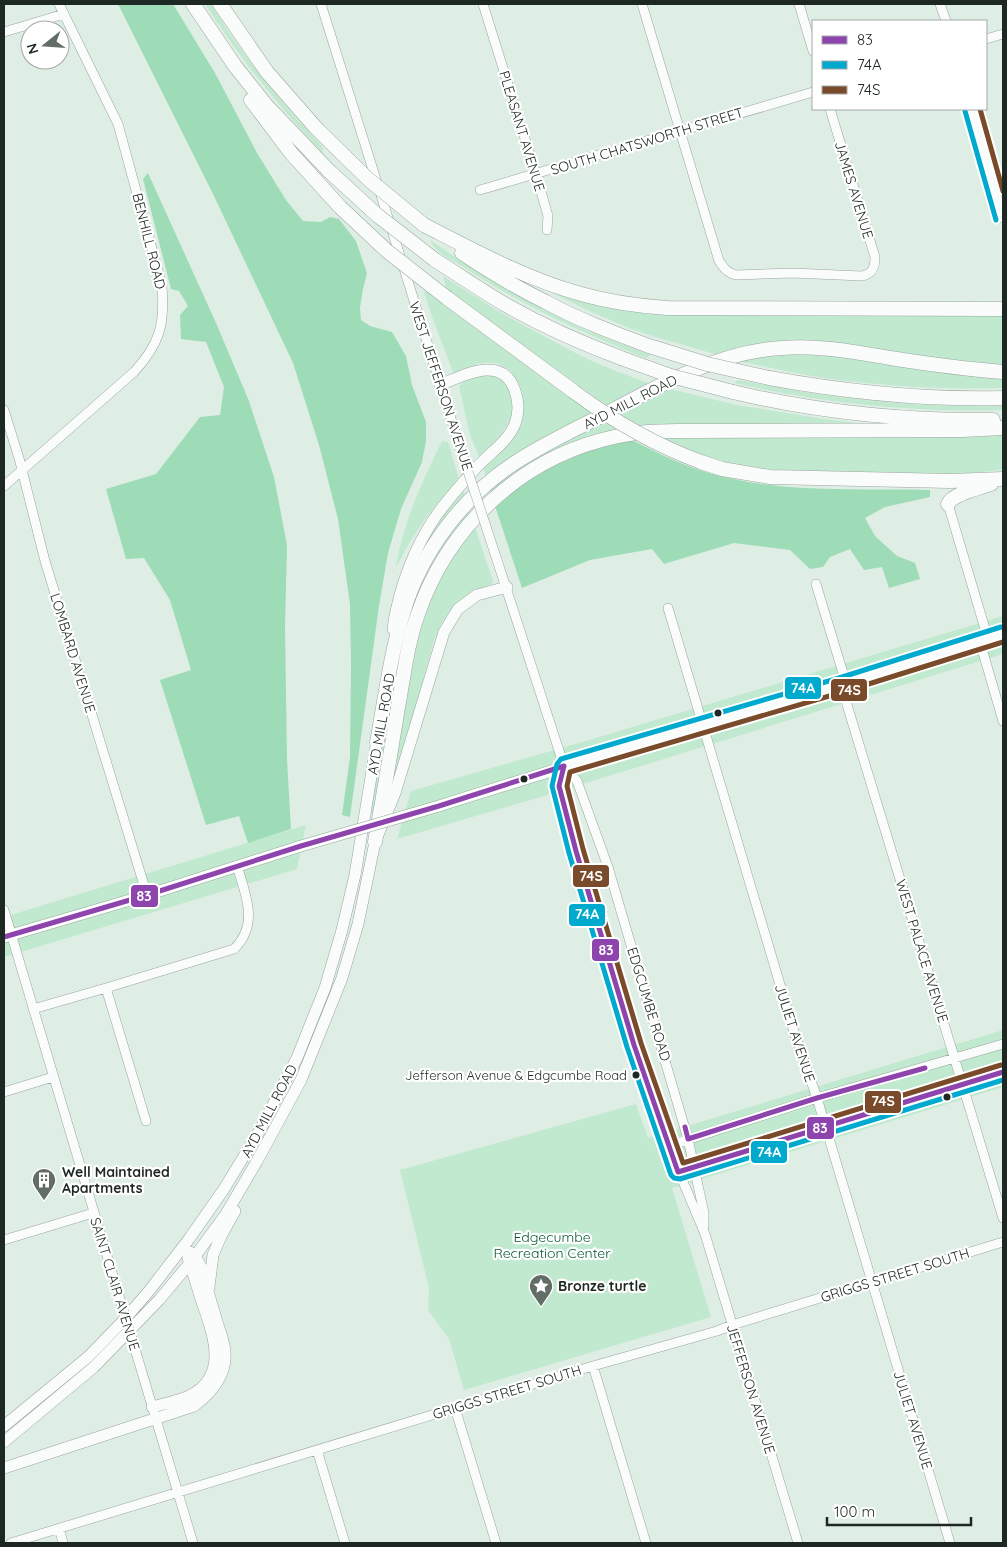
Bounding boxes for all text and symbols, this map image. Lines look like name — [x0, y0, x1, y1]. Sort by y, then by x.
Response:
north arrow — [20, 20, 70, 70]
legend — [812, 20, 987, 110]
text: 83 — [857, 30, 873, 49]
text: N — [22, 41, 43, 56]
text: 74A — [857, 55, 882, 74]
street label: PLEASANT AVENUE — [495, 68, 549, 194]
text: 74S — [857, 80, 880, 99]
street label: SOUTH CHATSWORTH STREET — [548, 103, 746, 179]
street label: JAMES AVENUE — [831, 139, 877, 241]
street label: BENHILL ROAD — [128, 191, 170, 291]
street label: WEST JEFFERSON AVENUE — [405, 299, 477, 473]
street label: AYD MILL ROAD — [580, 371, 680, 433]
street label: LOMBARD AVENUE — [46, 591, 100, 715]
street label: AYD MILL ROAD — [363, 672, 399, 776]
line badge: 74A — [784, 676, 822, 700]
line badge: 74S — [830, 678, 868, 702]
text: 74A — [791, 679, 815, 697]
text: 74S — [837, 681, 861, 699]
unlabelled marker — [713, 708, 723, 718]
unlabelled marker — [519, 774, 529, 784]
line badge: 74S — [572, 864, 610, 888]
text: 74S — [579, 867, 603, 885]
street label: WEST PALACE AVENUE — [892, 877, 952, 1025]
line badge: 83 — [130, 884, 159, 908]
text: 83 — [136, 887, 152, 905]
line badge: 74A — [568, 903, 606, 927]
text: 74A — [575, 905, 599, 923]
line badge: 83 — [591, 938, 620, 962]
text: 83 — [598, 941, 614, 959]
street label: EDGCUMBE ROAD — [623, 945, 675, 1063]
street label: JULIET AVENUE — [771, 982, 819, 1084]
street label: AYD MILL ROAD — [237, 1061, 301, 1161]
place label: Jefferson Avenue & Edgcumbe Road — [405, 1067, 627, 1083]
marker: Jefferson Avenue & Edgcumbe Road — [631, 1070, 641, 1080]
line badge: 74S — [864, 1090, 902, 1114]
text: 74S — [871, 1092, 895, 1110]
unlabelled marker — [942, 1092, 952, 1102]
line badge: 83 — [806, 1116, 835, 1140]
text: 83 — [812, 1119, 828, 1137]
line badge: 74A — [750, 1140, 788, 1164]
text: 74A — [757, 1143, 781, 1161]
place label: Well Maintained Apartments — [62, 1163, 170, 1197]
building icon: Well Maintained Apartments — [31, 1167, 57, 1201]
street label: SAINT CLAIR AVENUE — [86, 1215, 144, 1353]
park label: Edgecumbe Recreation Center — [493, 1228, 611, 1262]
street label: GRIGGS STREET SOUTH — [818, 1244, 972, 1306]
place icon: Bronze turtle — [528, 1273, 554, 1307]
place label: Bronze turtle — [558, 1277, 646, 1295]
street label: JEFFERSON AVENUE — [723, 1322, 779, 1456]
street label: GRIGGS STREET SOUTH — [430, 1361, 584, 1423]
street label: JULIET AVENUE — [889, 1368, 937, 1472]
scale bar — [827, 1494, 971, 1526]
text: 100 m — [834, 1502, 875, 1521]

